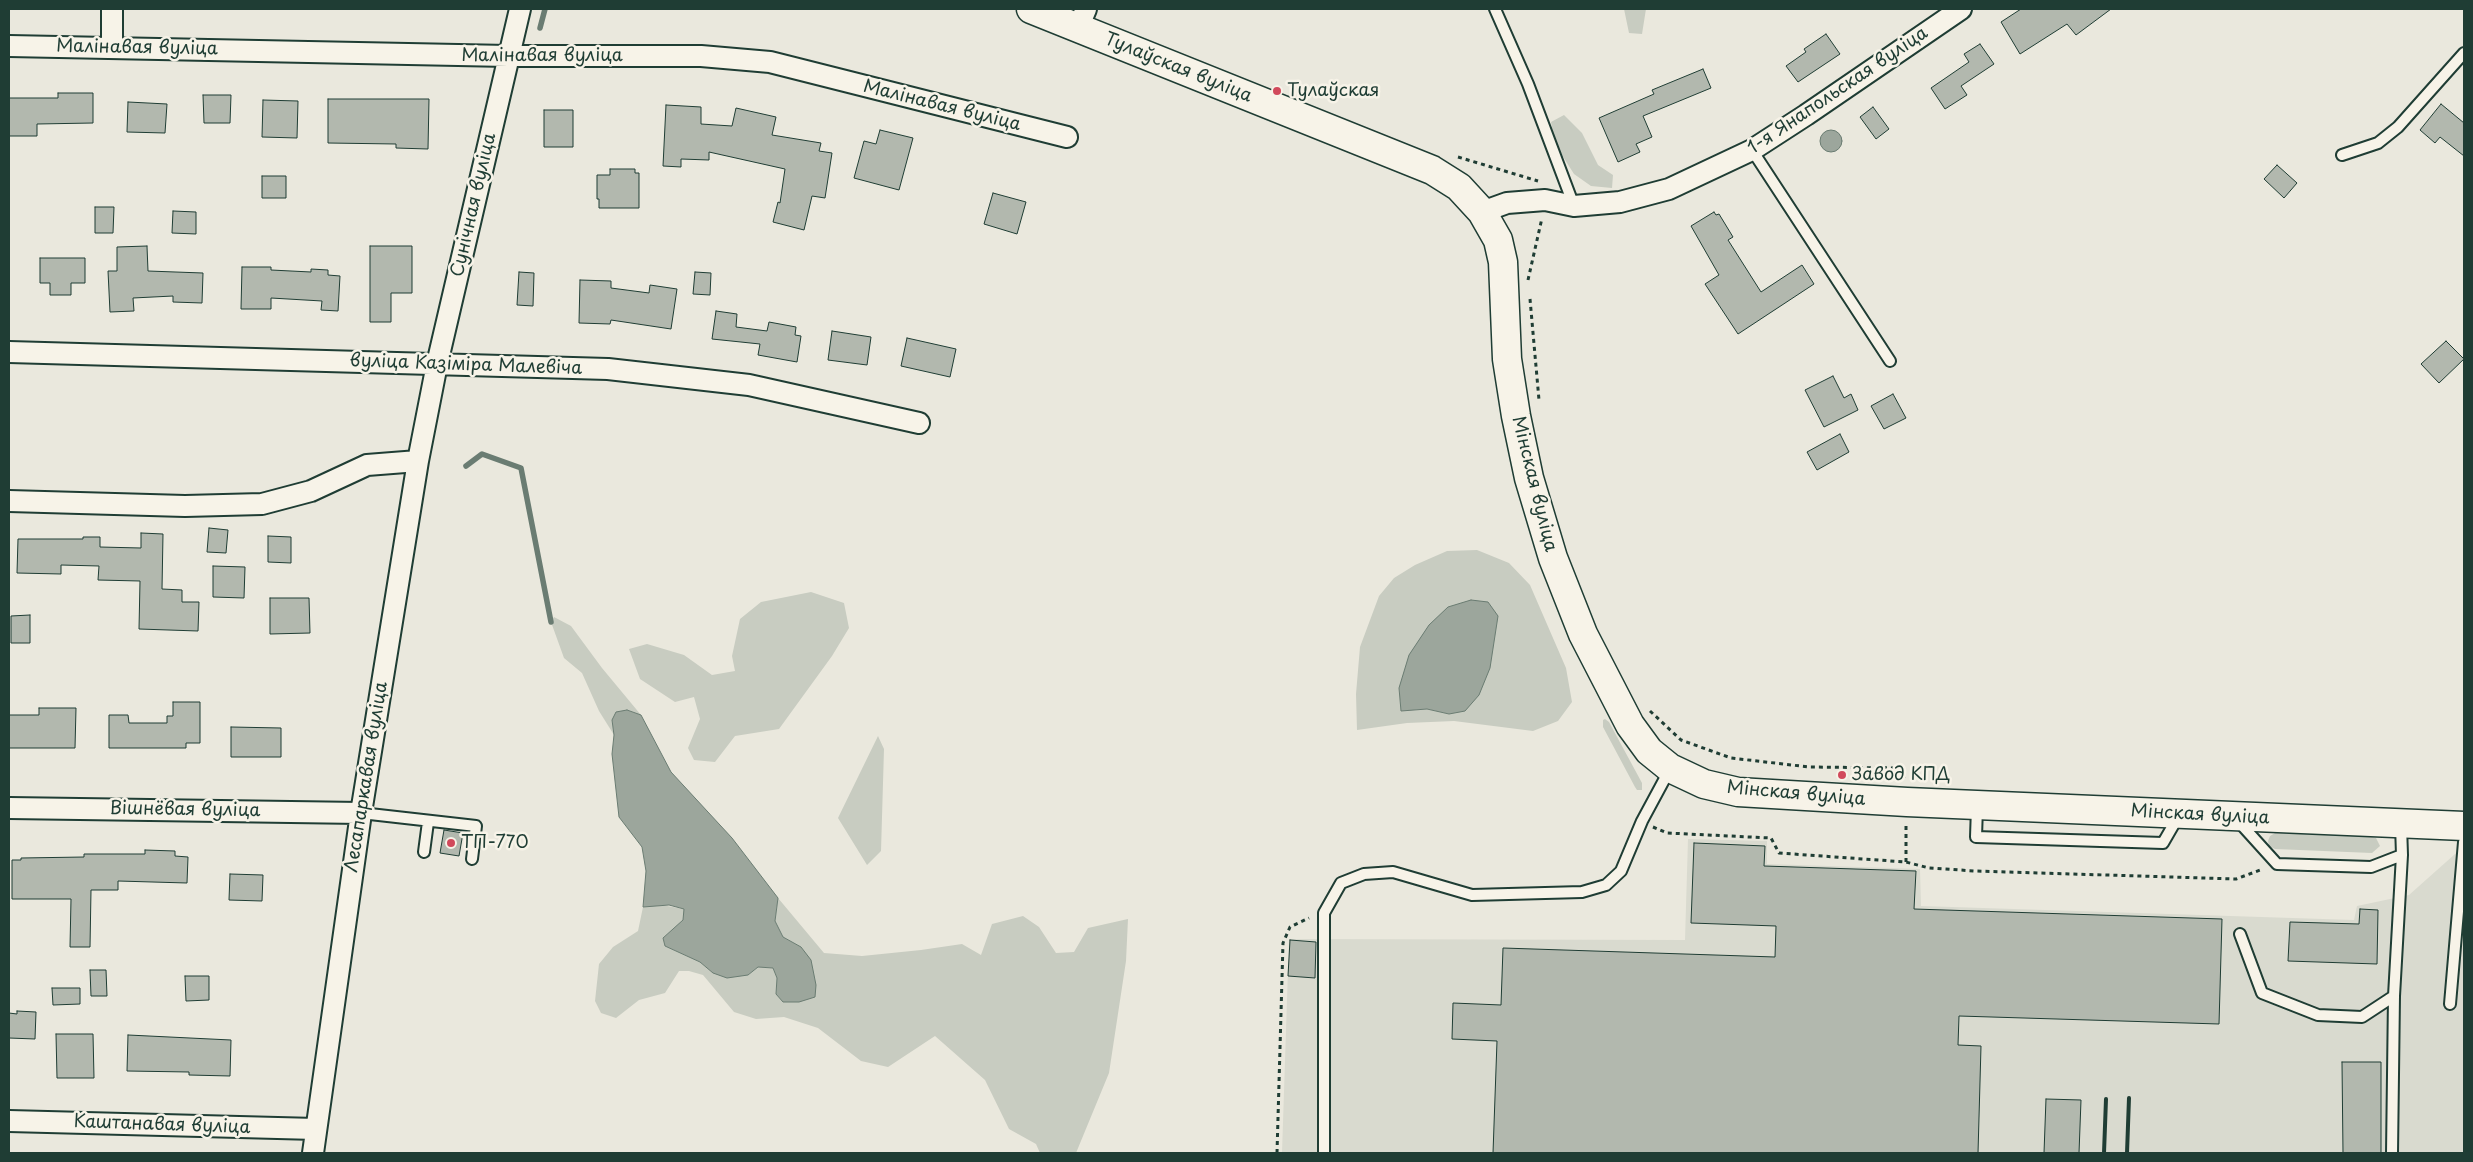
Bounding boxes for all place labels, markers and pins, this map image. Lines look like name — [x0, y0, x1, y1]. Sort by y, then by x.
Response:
place label: Тулаўская — [1287, 80, 1379, 102]
marker: Тулаўская — [1271, 85, 1283, 97]
place label: Завод КПД — [1852, 764, 1950, 786]
marker: Завод КПД — [1836, 769, 1848, 781]
place label: ТП-770 — [461, 832, 529, 854]
marker: ТП-770 — [445, 837, 457, 849]

